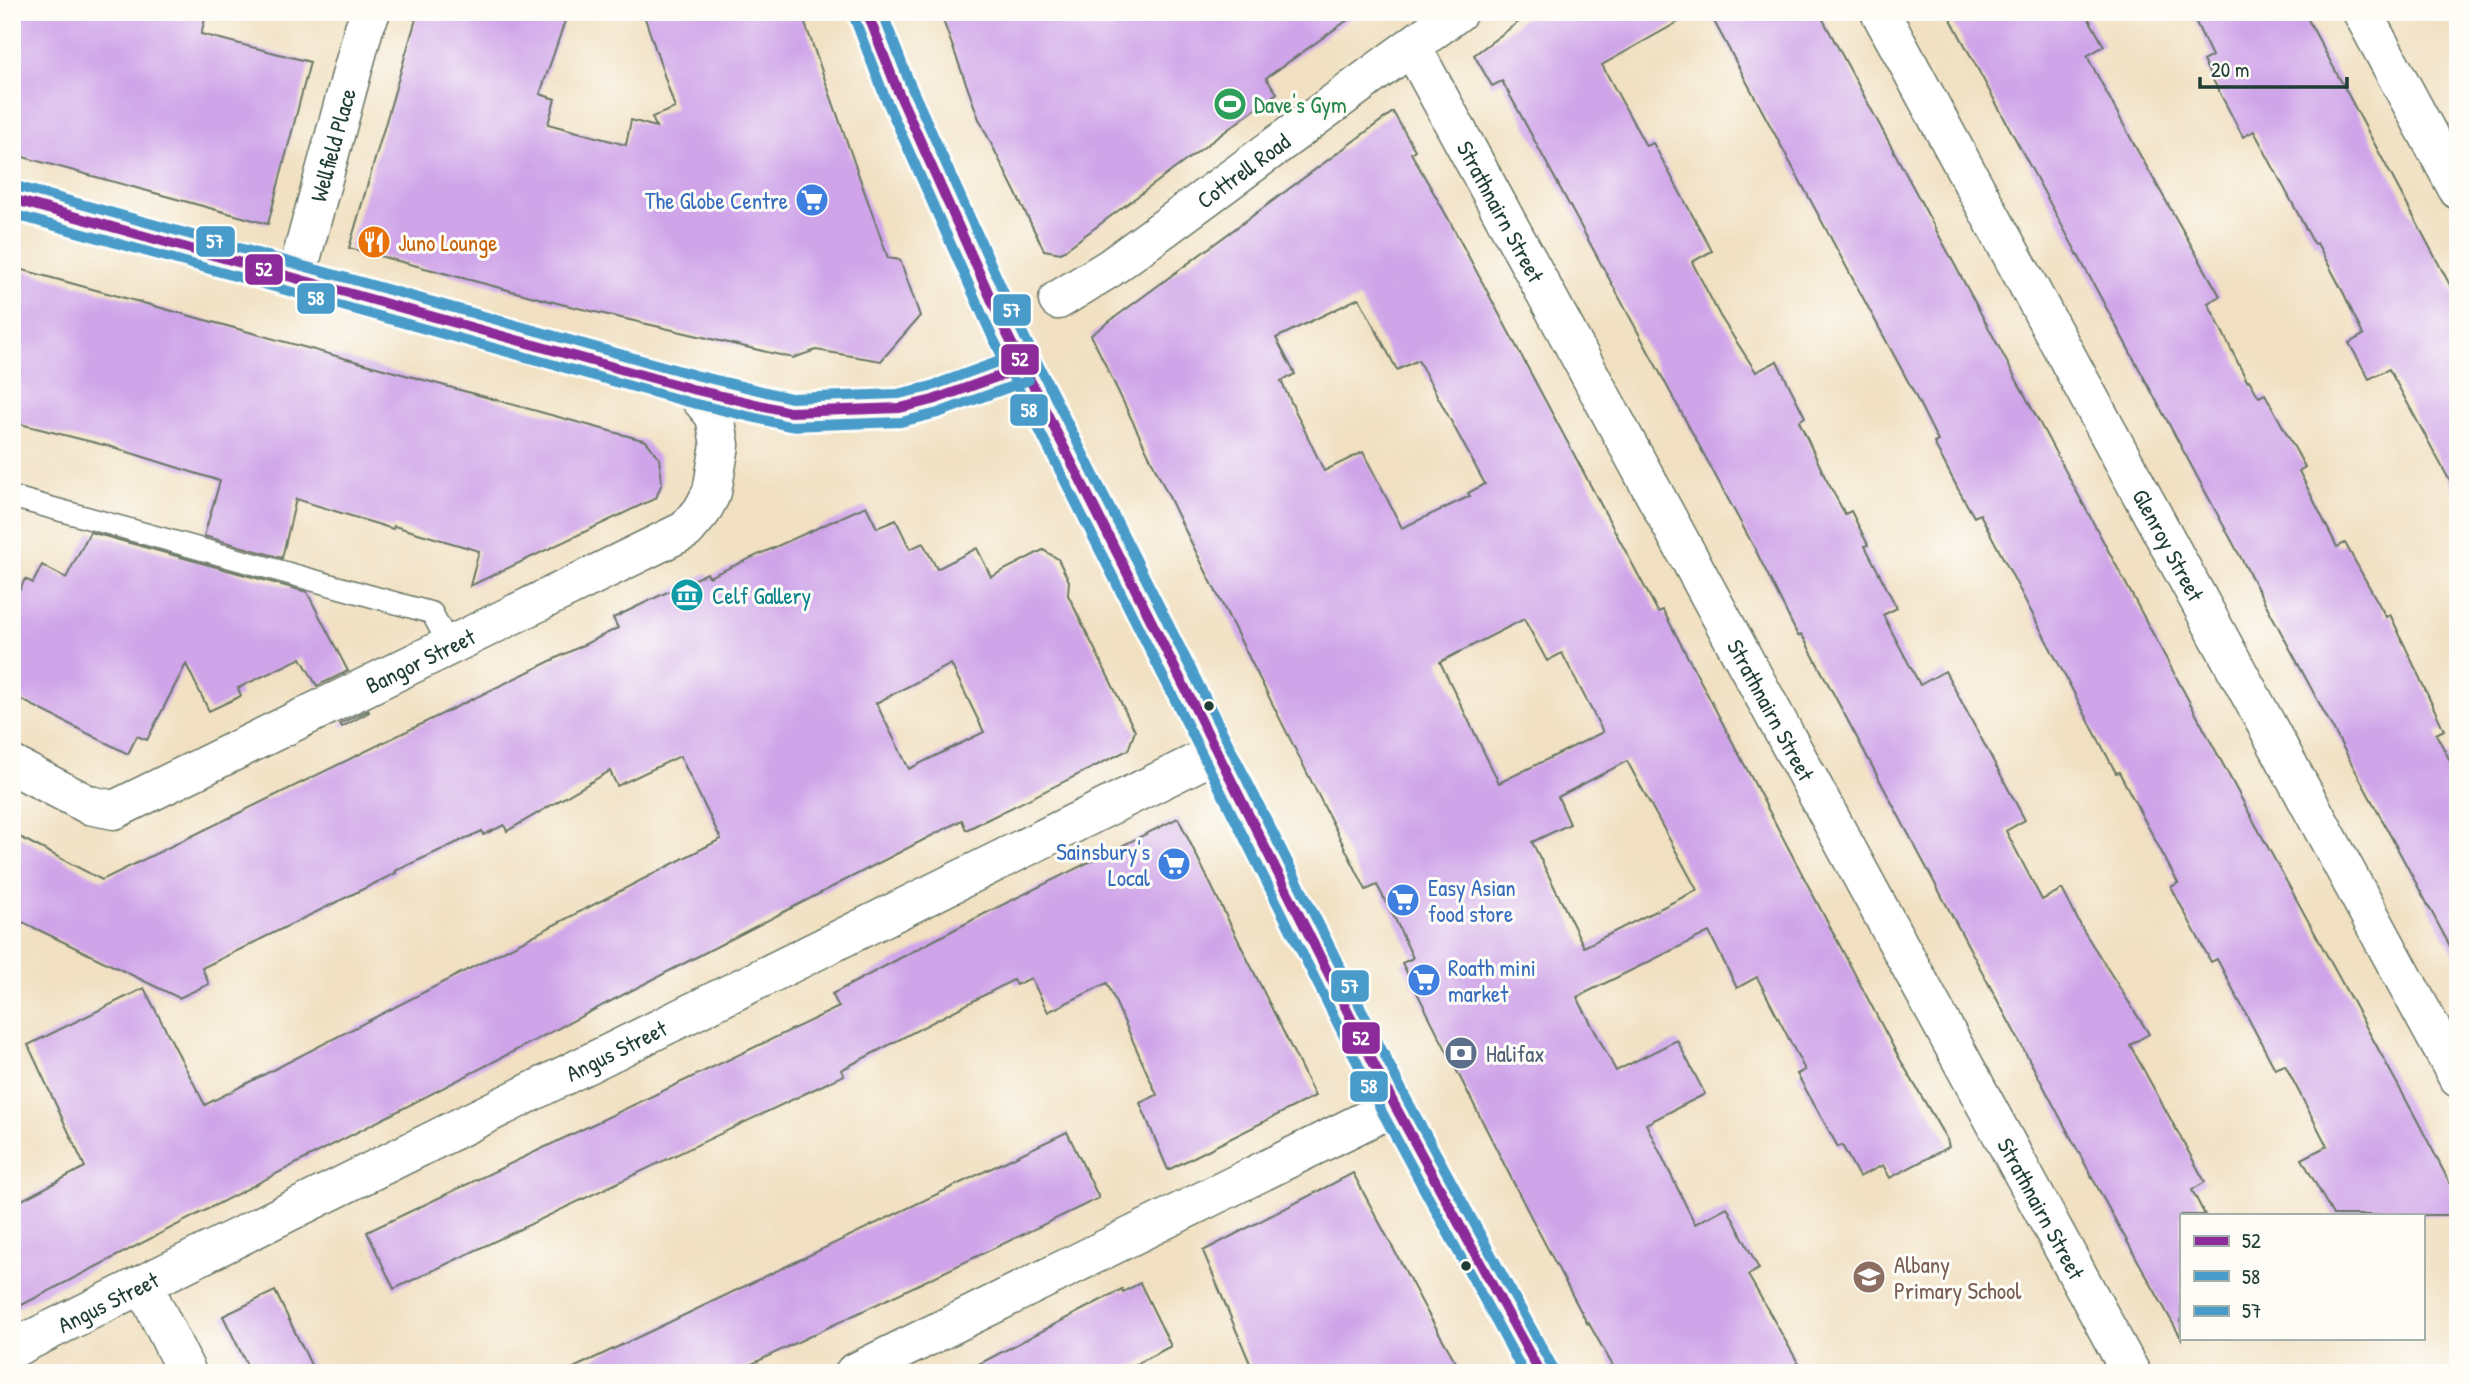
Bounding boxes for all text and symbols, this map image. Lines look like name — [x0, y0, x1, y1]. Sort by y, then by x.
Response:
scale bar — [2200, 46, 2348, 90]
text: 20 m — [2211, 55, 2249, 84]
street label: Wellfield Place — [302, 85, 362, 205]
sports icon: Dave's Gym — [1211, 85, 1249, 123]
place label: Dave's Gym — [1254, 89, 1347, 120]
street label: Cottrell Road — [1190, 126, 1296, 215]
street label: Strathnairn Street — [1450, 135, 1553, 289]
supermarket icon: The Globe Centre — [793, 181, 831, 219]
place label: The Globe Centre — [645, 185, 788, 216]
restaurant icon: Juno Lounge — [355, 223, 393, 261]
line badge: 57 — [195, 225, 236, 258]
place label: Juno Lounge — [398, 227, 497, 258]
text: 57 — [206, 228, 224, 254]
line badge: 52 — [244, 253, 284, 286]
text: 52 — [256, 256, 273, 282]
line badge: 58 — [296, 282, 336, 315]
text: 58 — [308, 285, 324, 311]
line badge: 57 — [992, 293, 1032, 327]
text: 57 — [1003, 297, 1021, 323]
line badge: 52 — [1000, 343, 1040, 376]
text: 52 — [1012, 346, 1029, 372]
line badge: 58 — [1009, 393, 1049, 427]
text: 58 — [1021, 397, 1037, 423]
street label: Glenroy Street — [2126, 483, 2212, 607]
museum icon: Celf Gallery — [668, 576, 706, 614]
place label: Celf Gallery — [712, 580, 811, 611]
street label: Bangor Street — [360, 620, 481, 700]
street label: Strathnairn Street — [1720, 634, 1823, 787]
unlabelled marker — [1202, 699, 1216, 713]
place label: Sainsbury's Local — [1056, 836, 1151, 893]
supermarket icon: Sainsbury's Local — [1155, 845, 1193, 883]
place label: Easy Asian food store — [1428, 872, 1516, 929]
supermarket icon: Easy Asian food store — [1384, 881, 1422, 919]
place label: Roath mini market — [1448, 952, 1536, 1009]
supermarket icon: Roath mini market — [1405, 961, 1443, 999]
line badge: 57 — [1330, 969, 1370, 1003]
text: 57 — [1341, 973, 1359, 999]
street label: Angus Street — [560, 1011, 673, 1088]
line badge: 52 — [1341, 1021, 1381, 1055]
text: 52 — [1353, 1025, 1370, 1051]
bank icon: Halifax — [1442, 1034, 1480, 1072]
place label: Halifax — [1486, 1038, 1545, 1069]
line badge: 58 — [1349, 1070, 1389, 1103]
text: 58 — [1361, 1073, 1377, 1099]
street label: Strathnairn Street — [1991, 1132, 2093, 1285]
legend — [2180, 1214, 2424, 1340]
text: 52 — [2242, 1226, 2261, 1255]
place label: Albany Primary School — [1894, 1249, 2022, 1306]
school or university icon: Albany Primary School — [1850, 1258, 1888, 1296]
unlabelled marker — [1459, 1259, 1473, 1273]
text: 58 — [2242, 1262, 2260, 1291]
street label: Angus Street — [52, 1263, 165, 1340]
text: 57 — [2242, 1296, 2261, 1325]

